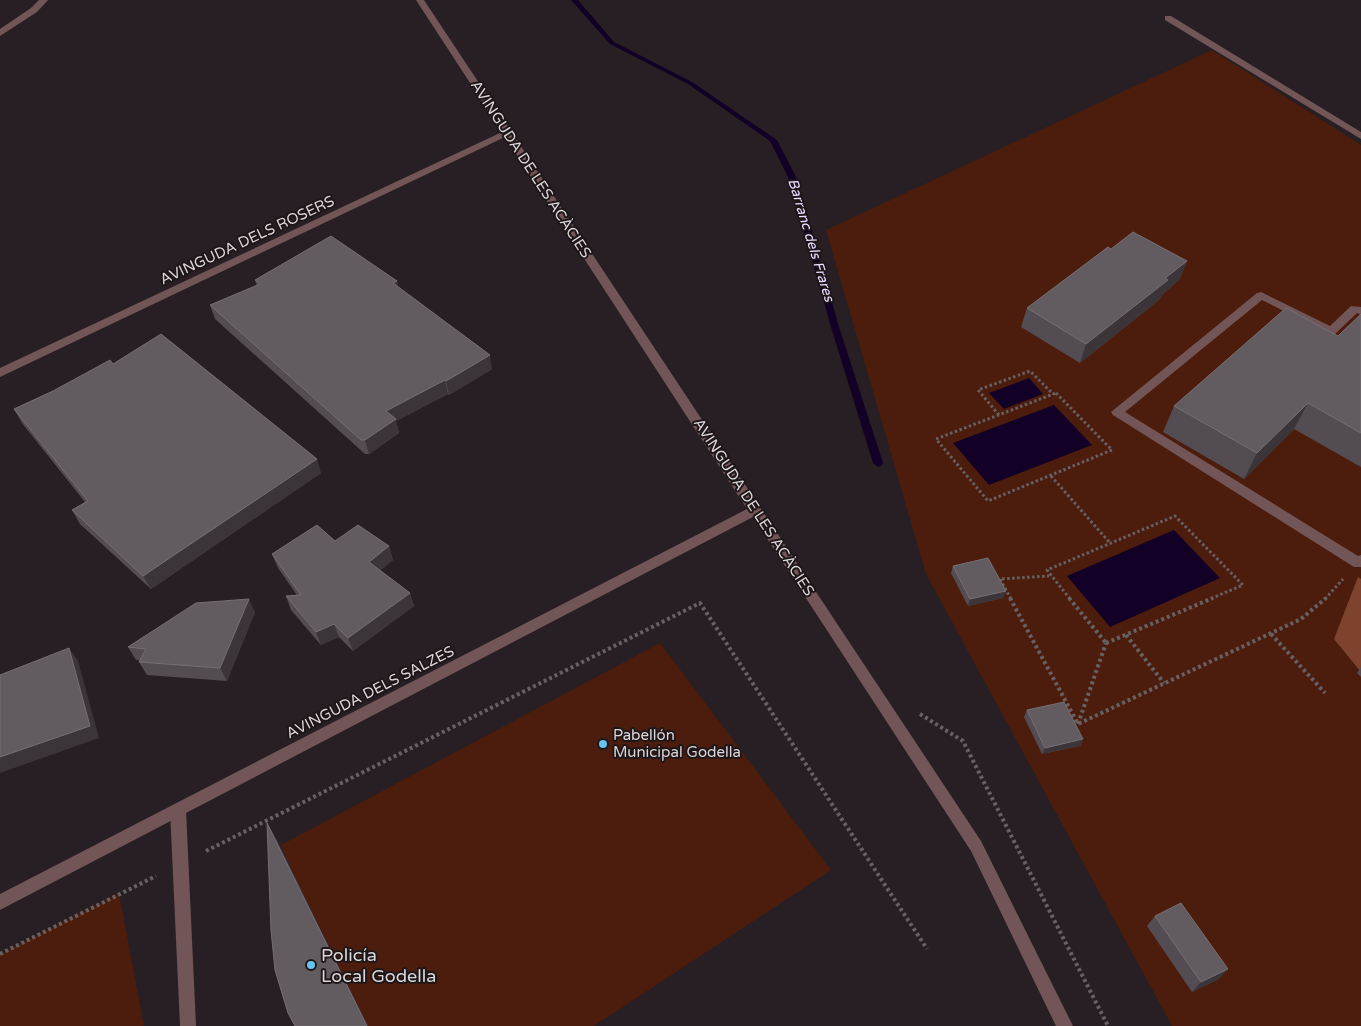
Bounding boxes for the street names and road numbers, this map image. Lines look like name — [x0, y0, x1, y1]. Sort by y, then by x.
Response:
street label: AVINGUDA DE LES ACÀCIES — [467, 77, 595, 261]
street label: AVINGUDA DELS ROSERS — [157, 192, 337, 288]
street label: AVINGUDA DE LES ACÀCIES — [690, 415, 818, 599]
street label: AVINGUDA DELS SALZES — [283, 642, 457, 742]

